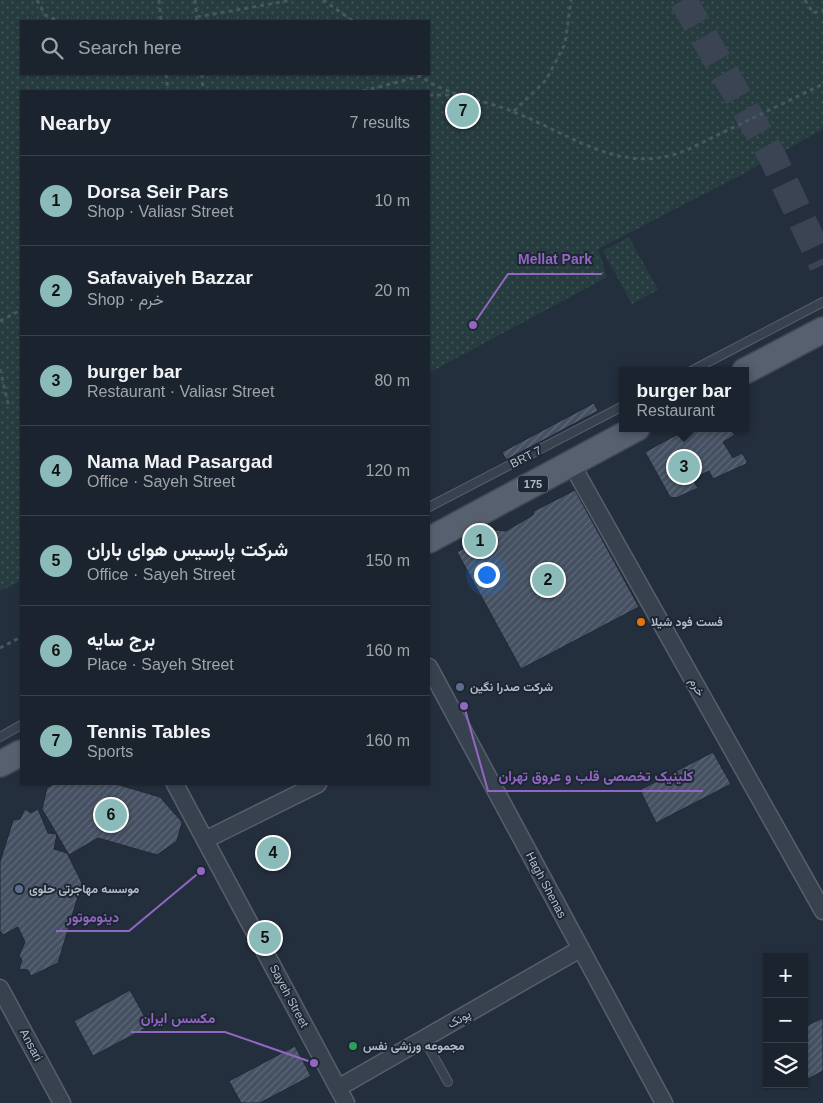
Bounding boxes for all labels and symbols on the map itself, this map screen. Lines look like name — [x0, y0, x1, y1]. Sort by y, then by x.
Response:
pin: 7 — [447, 92, 479, 130]
callout: Mellat Park — [508, 245, 602, 274]
text: Mellat Park — [518, 251, 592, 267]
street label: BRT 7 — [508, 443, 544, 471]
pin: 3 — [668, 448, 700, 486]
road number: 175 — [518, 476, 548, 492]
pin: 1 — [464, 522, 496, 560]
pin: 2 — [532, 561, 564, 599]
your location — [474, 562, 500, 588]
place label: فست فود شیلا — [651, 615, 723, 630]
marker: فست فود شیلا — [635, 616, 647, 628]
street label: خرم — [685, 675, 708, 699]
place label: شرکت صدرا نگین — [470, 680, 554, 695]
marker: شرکت صدرا نگین — [454, 681, 466, 693]
callout: کلینیک تخصصی قلب و عروق تهران — [488, 762, 703, 791]
text: کلینیک تخصصی قلب و عروق تهران — [499, 768, 693, 785]
pin: 6 — [95, 796, 127, 834]
pin: 4 — [257, 834, 289, 872]
street label: Hagh Shenas — [523, 850, 569, 920]
place label: موسسه مهاجرتی حلوی — [29, 882, 140, 897]
marker: موسسه مهاجرتی حلوی — [13, 883, 25, 895]
callout: دینوموتور — [56, 902, 129, 931]
text: دینوموتور — [66, 909, 119, 926]
pin: 5 — [249, 919, 281, 957]
street label: Sayeh Street — [267, 962, 312, 1031]
callout: مکسس ایران — [131, 1003, 225, 1032]
street label: پونک — [445, 1007, 474, 1032]
text: مکسس ایران — [141, 1010, 216, 1027]
street label: Ansari — [17, 1027, 45, 1063]
place label: مجموعه ورزشی نفس — [363, 1039, 465, 1054]
marker: مجموعه ورزشی نفس — [347, 1040, 359, 1052]

